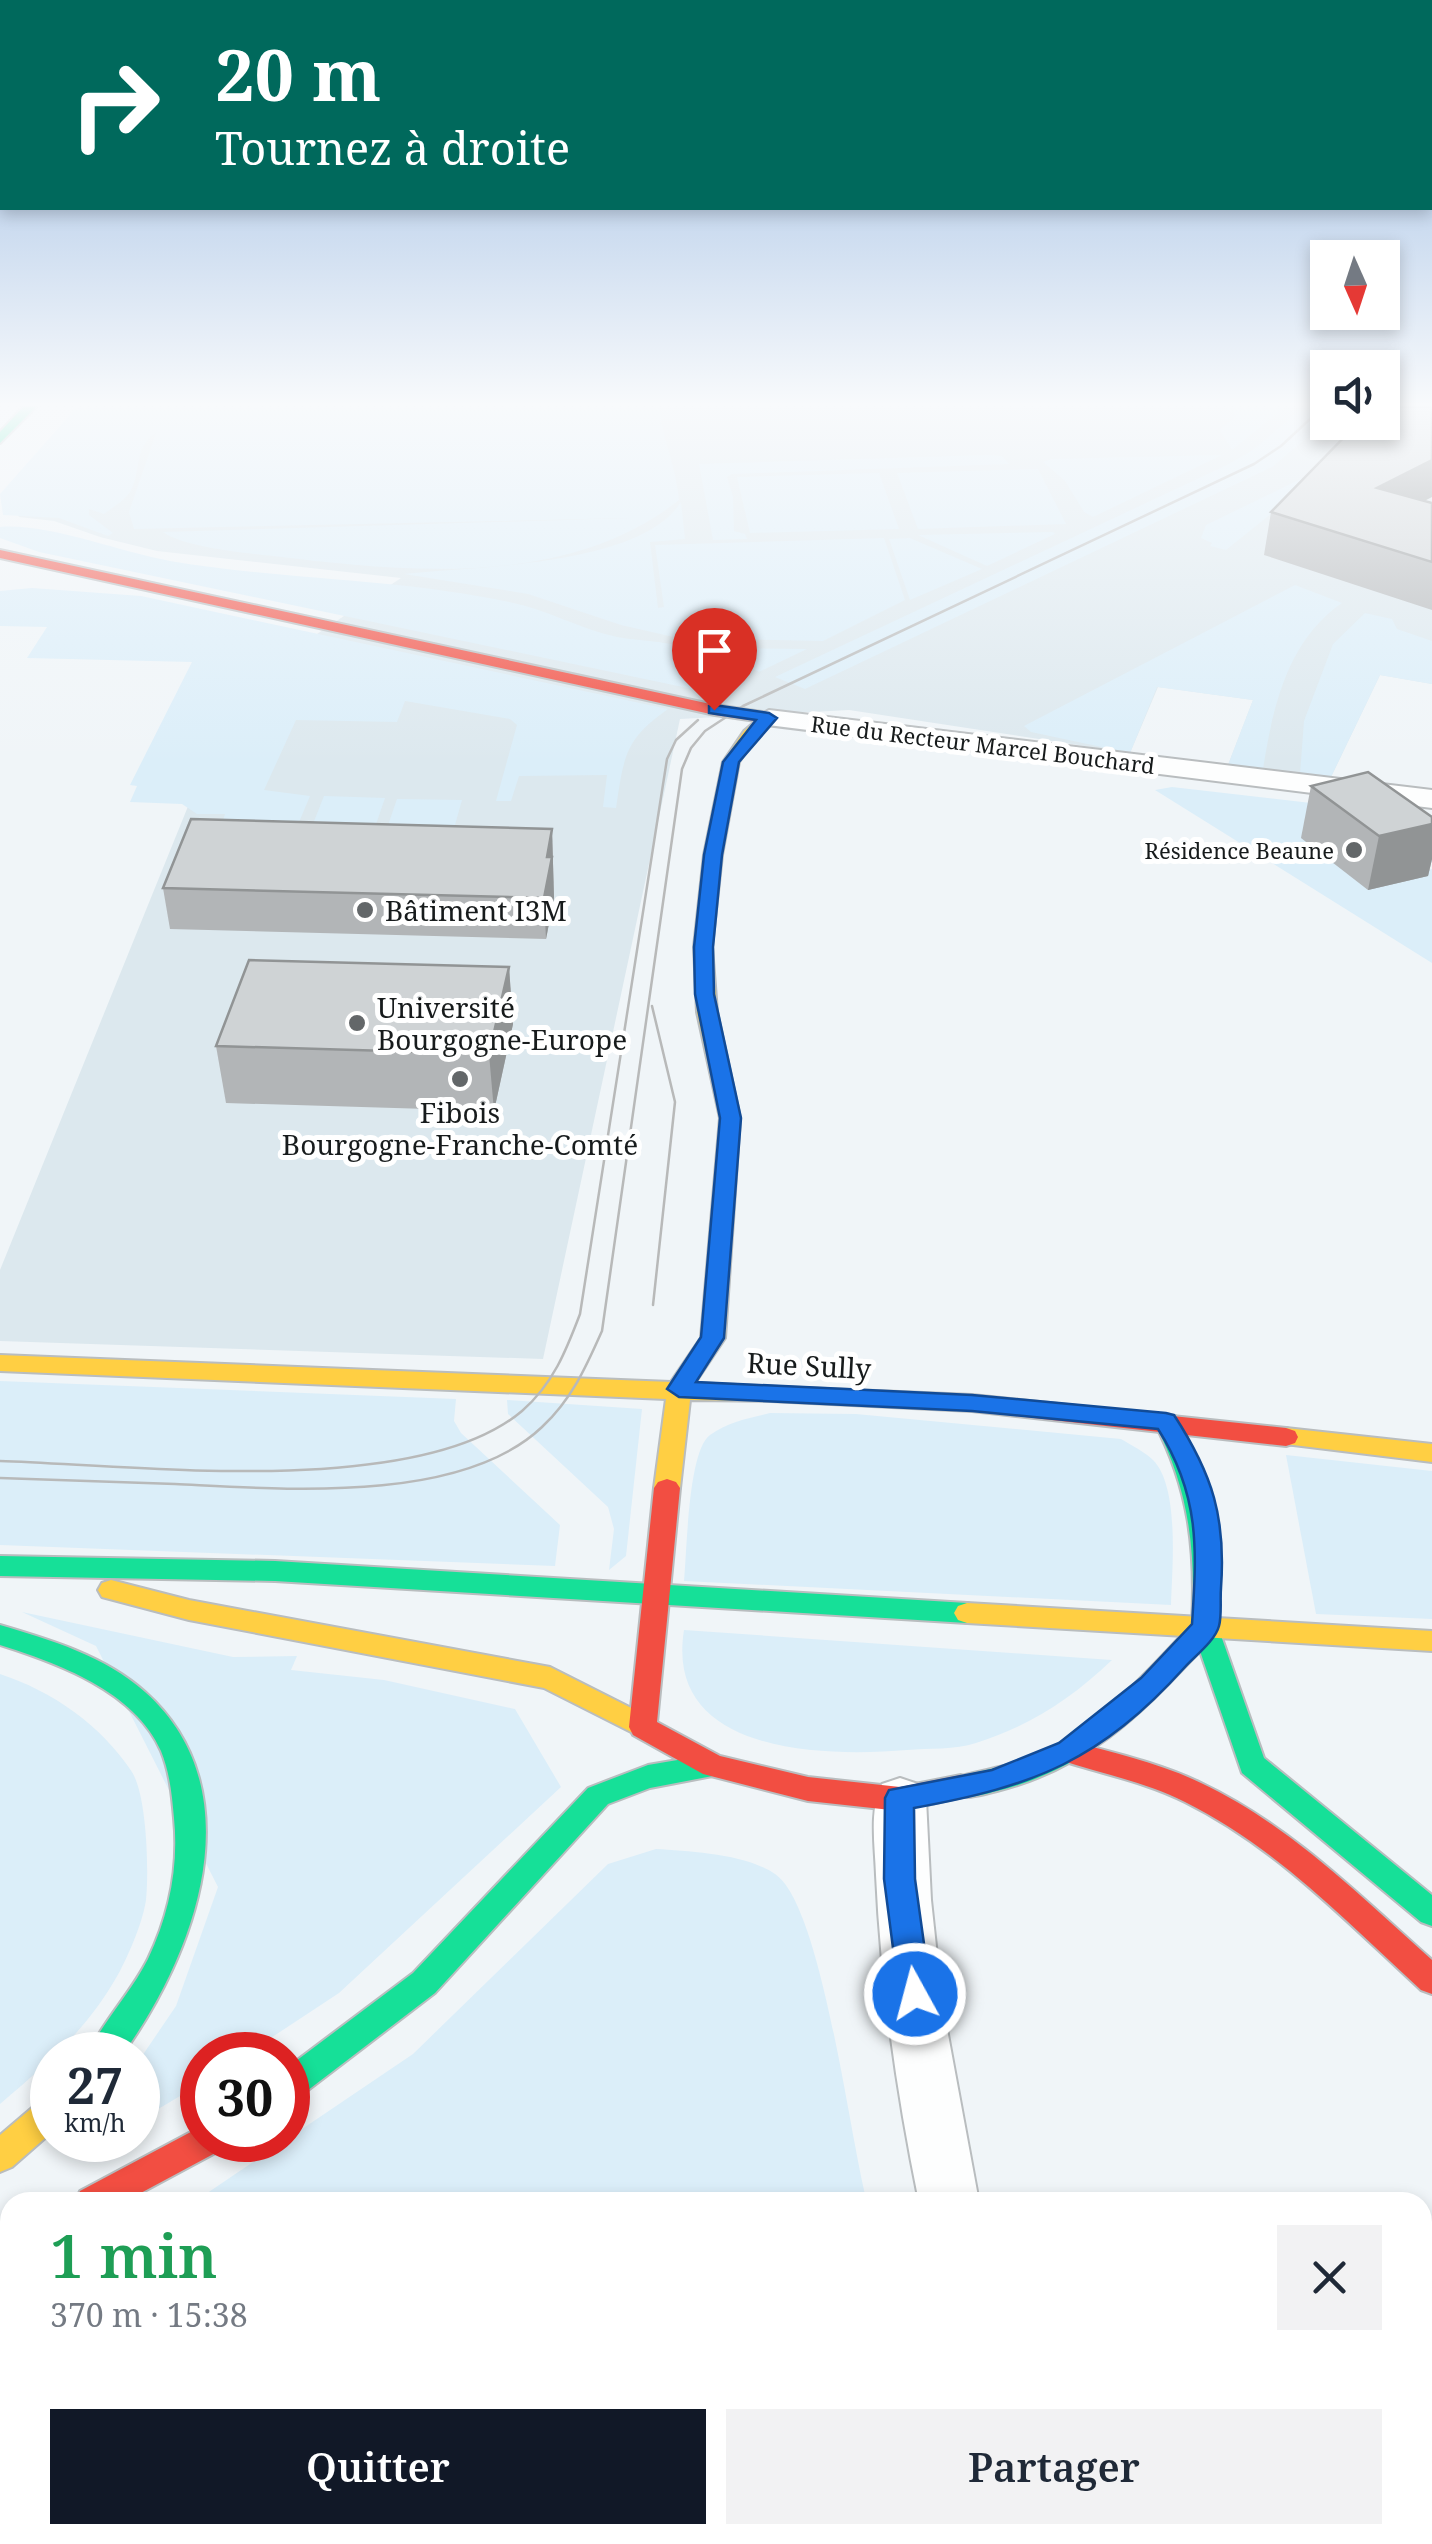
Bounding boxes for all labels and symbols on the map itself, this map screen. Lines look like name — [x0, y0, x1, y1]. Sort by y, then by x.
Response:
north arrow — [1310, 240, 1400, 330]
pin — [672, 608, 757, 711]
street label: Rue du Recteur Marcel Bouchard — [809, 708, 1157, 780]
place label: Résidence Beaune — [1145, 835, 1334, 865]
marker: Résidence Beaune — [1343, 839, 1365, 861]
place label: Bâtiment I3M — [385, 891, 567, 929]
marker: Bâtiment I3M — [354, 899, 376, 921]
place label: Université Bourgogne-Europe — [377, 988, 627, 1058]
marker: Université Bourgogne-Europe — [346, 1012, 368, 1034]
marker: Fibois Bourgogne-Franche-Comté — [449, 1068, 471, 1090]
place label: Fibois Bourgogne-Franche-Comté — [282, 1093, 638, 1163]
street label: Rue Sully — [746, 1343, 872, 1387]
position arrow — [863, 1942, 967, 2046]
speed limit sign: 30 — [180, 2032, 310, 2162]

